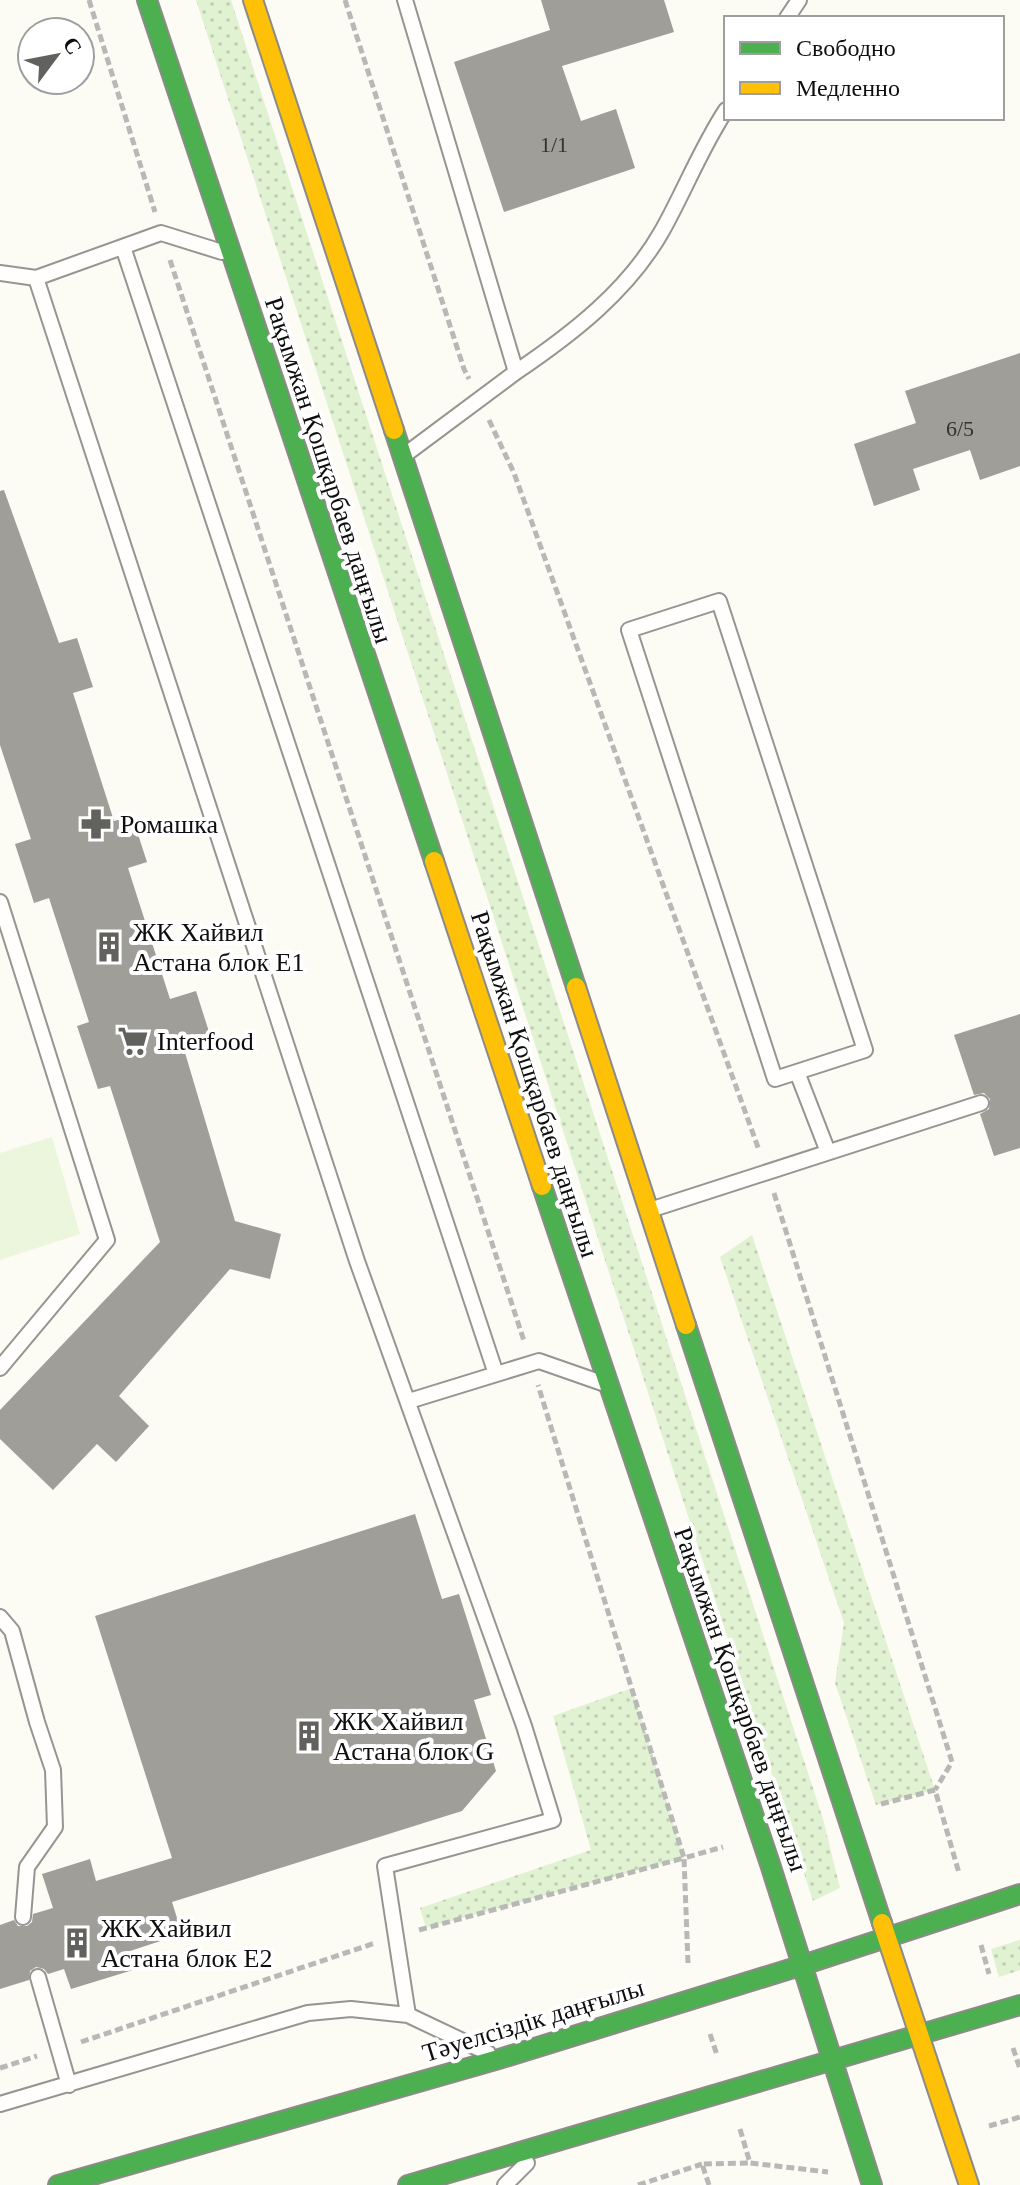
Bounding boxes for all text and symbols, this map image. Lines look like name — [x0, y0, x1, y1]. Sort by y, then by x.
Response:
north arrow — [16, 16, 96, 96]
legend — [724, 16, 1004, 120]
text: С — [58, 32, 87, 59]
text: Свободно — [796, 35, 896, 61]
text: Медленно — [796, 75, 900, 101]
house number: 1/1 — [540, 132, 568, 157]
street label: Рақымжан Қошқарбаев даңғылы — [259, 293, 398, 647]
house number: 6/5 — [946, 416, 974, 441]
pharmacy icon: Ромашка — [79, 807, 113, 841]
place label: Ромашка — [120, 810, 218, 839]
street label: Рақымжан Қошқарбаев даңғылы — [465, 907, 604, 1261]
place label: ЖК Хайвил Астана блок E1 — [133, 918, 304, 977]
building icon: ЖК Хайвил Астана блок E1 — [92, 930, 126, 964]
supermarket icon: Interfood — [116, 1024, 150, 1058]
place label: Interfood — [157, 1027, 254, 1056]
street label: Рақымжан Қошқарбаев даңғылы — [668, 1523, 813, 1875]
place label: ЖК Хайвил Астана блок G — [333, 1707, 494, 1766]
building icon: ЖК Хайвил Астана блок G — [292, 1719, 326, 1753]
place label: ЖК Хайвил Астана блок E2 — [101, 1914, 272, 1973]
building icon: ЖК Хайвил Астана блок E2 — [60, 1926, 94, 1960]
street label: Тәуелсіздік даңғылы — [419, 1973, 647, 2068]

